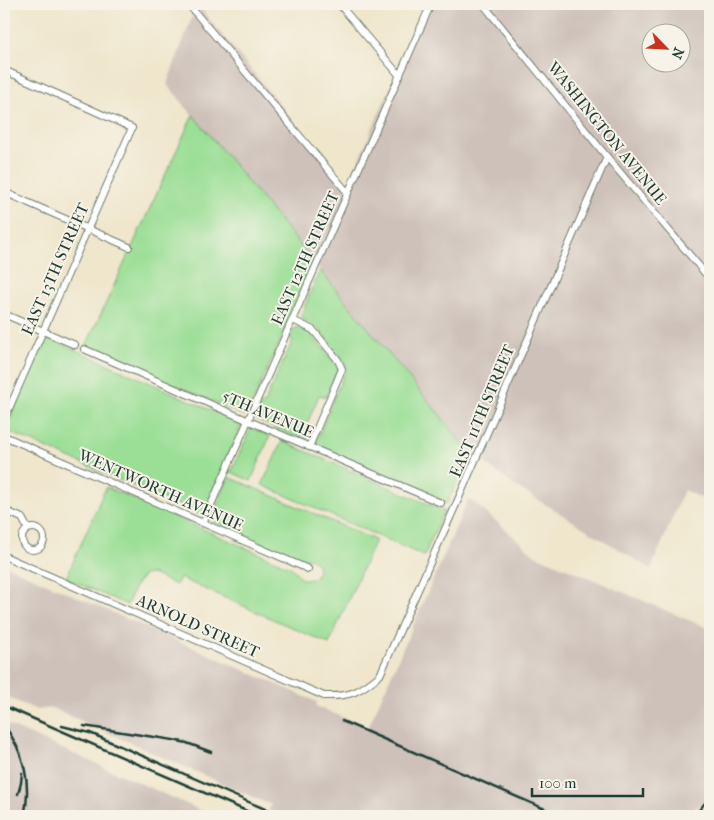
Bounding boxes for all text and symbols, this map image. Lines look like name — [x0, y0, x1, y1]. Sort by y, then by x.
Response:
north arrow — [642, 22, 692, 72]
text: N — [667, 45, 687, 62]
street label: WASHINGTON AVENUE — [543, 57, 671, 208]
street label: EAST 12TH STREET — [267, 188, 343, 328]
street label: EAST 13TH STREET — [17, 200, 93, 338]
street label: EAST 11TH STREET — [446, 342, 519, 480]
street label: 5TH AVENUE — [219, 386, 317, 442]
street label: WENTWORTH AVENUE — [75, 445, 246, 535]
street label: ARNOLD STREET — [133, 590, 263, 662]
scale bar — [532, 765, 643, 797]
text: 100 m — [539, 774, 577, 792]

